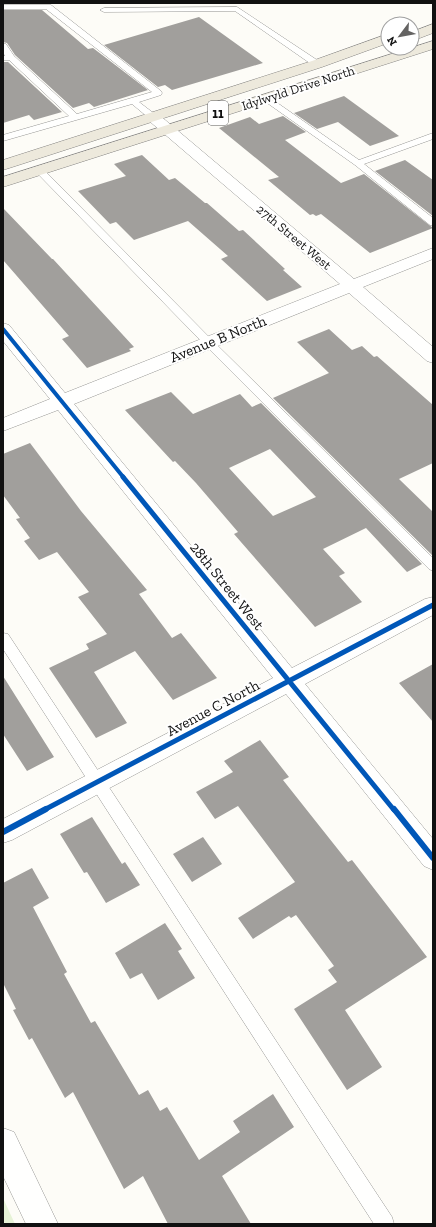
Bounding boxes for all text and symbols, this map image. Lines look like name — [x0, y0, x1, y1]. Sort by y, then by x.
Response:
north arrow — [380, 16, 420, 56]
text: N — [384, 34, 400, 48]
street label: Idylwyld Drive North — [240, 62, 357, 113]
road number: 11 — [208, 101, 228, 125]
street label: 27th Street West — [254, 201, 334, 273]
street label: Avenue B North — [167, 311, 269, 366]
street label: 28th Street West — [186, 538, 268, 634]
street label: Avenue C North — [163, 676, 263, 740]

